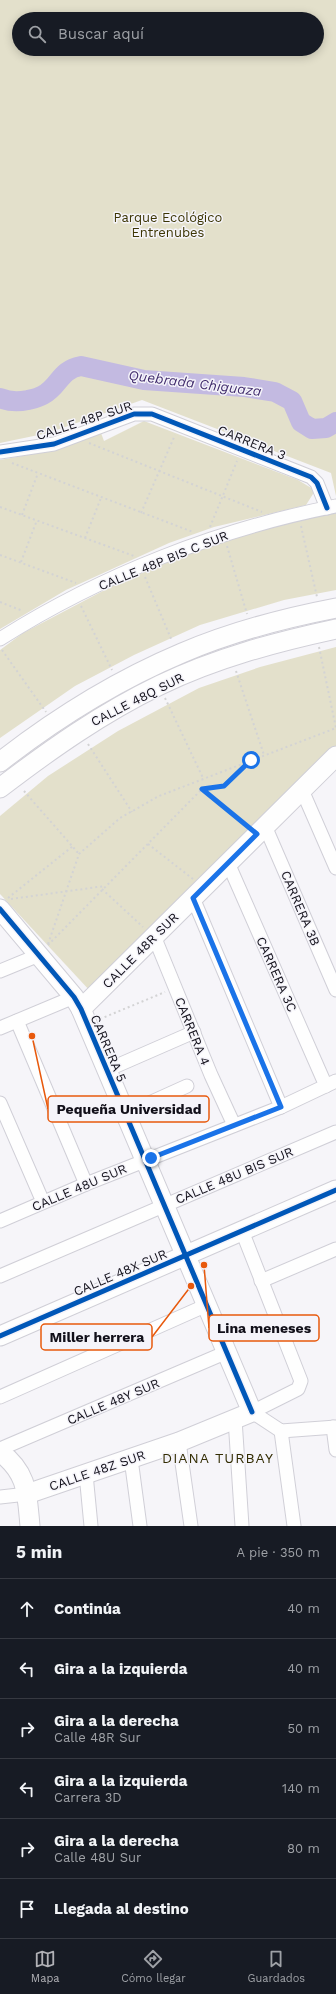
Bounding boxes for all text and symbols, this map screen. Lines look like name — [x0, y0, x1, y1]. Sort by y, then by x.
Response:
search box — [12, 12, 324, 56]
icon: search — [26, 23, 48, 45]
text: Buscar aquí — [58, 25, 144, 43]
park label: Parque Ecológico Entrenubes — [114, 210, 223, 240]
water label: Quebrada Chiguaza — [128, 367, 263, 399]
street label: CALLE 48P SUR — [34, 398, 134, 443]
street label: CARRERA 3 — [216, 422, 288, 463]
street label: CALLE 48P BIS C SUR — [96, 527, 230, 593]
street label: CALLE 48Q SUR — [88, 669, 186, 729]
route start — [242, 751, 260, 769]
street label: CARRERA 3B — [278, 868, 323, 948]
street label: CALLE 48R SUR — [99, 909, 182, 991]
street label: CARRERA 3C — [253, 934, 300, 1014]
street label: CARRERA 4 — [172, 995, 213, 1067]
street label: CARRERA 5 — [88, 1012, 129, 1084]
callout: Pequeña Universidad — [48, 1096, 209, 1122]
text: Pequeña Universidad — [56, 1101, 202, 1117]
street label: CALLE 48U BIS SUR — [173, 1144, 296, 1207]
route end — [142, 1149, 160, 1167]
street label: CALLE 48U SUR — [30, 1161, 129, 1214]
street label: CALLE 48X SUR — [71, 1246, 169, 1299]
callout: Lina meneses — [209, 1315, 319, 1341]
text: Lina meneses — [217, 1320, 312, 1336]
callout: Miller herrera — [41, 1324, 152, 1350]
text: Miller herrera — [50, 1329, 145, 1345]
street label: CALLE 48Y SUR — [65, 1375, 162, 1428]
street label: CALLE 48Z SUR — [47, 1447, 147, 1494]
district label: DIANA TURBAY — [162, 1450, 274, 1466]
text: 5 min — [16, 1542, 62, 1562]
text: A pie · 350 m — [237, 1545, 320, 1560]
icon: ahead — [16, 1598, 38, 1620]
text: Continúa — [54, 1600, 121, 1618]
text: 40 m — [287, 1601, 320, 1616]
icon: left — [16, 1658, 38, 1680]
text: Gira a la izquierda — [54, 1660, 187, 1678]
text: 40 m — [287, 1661, 320, 1676]
text: Gira a la derecha — [54, 1712, 179, 1730]
icon: right — [16, 1718, 38, 1740]
text: 50 m — [288, 1721, 320, 1736]
text: Calle 48R Sur — [54, 1730, 141, 1745]
text: Gira a la izquierda — [54, 1772, 187, 1790]
icon: left — [16, 1778, 38, 1800]
text: 140 m — [282, 1781, 320, 1796]
text: Carrera 3D — [54, 1790, 122, 1805]
text: Gira a la derecha — [54, 1832, 179, 1850]
icon: right — [16, 1838, 38, 1860]
text: 80 m — [287, 1841, 320, 1856]
text: Calle 48U Sur — [54, 1850, 141, 1865]
icon: arrive — [16, 1898, 38, 1920]
text: Llegada al destino — [54, 1900, 189, 1918]
tab: Mapa — [31, 1948, 60, 1985]
tab: Cómo llegar — [121, 1948, 186, 1985]
tab: Guardados — [247, 1948, 305, 1985]

